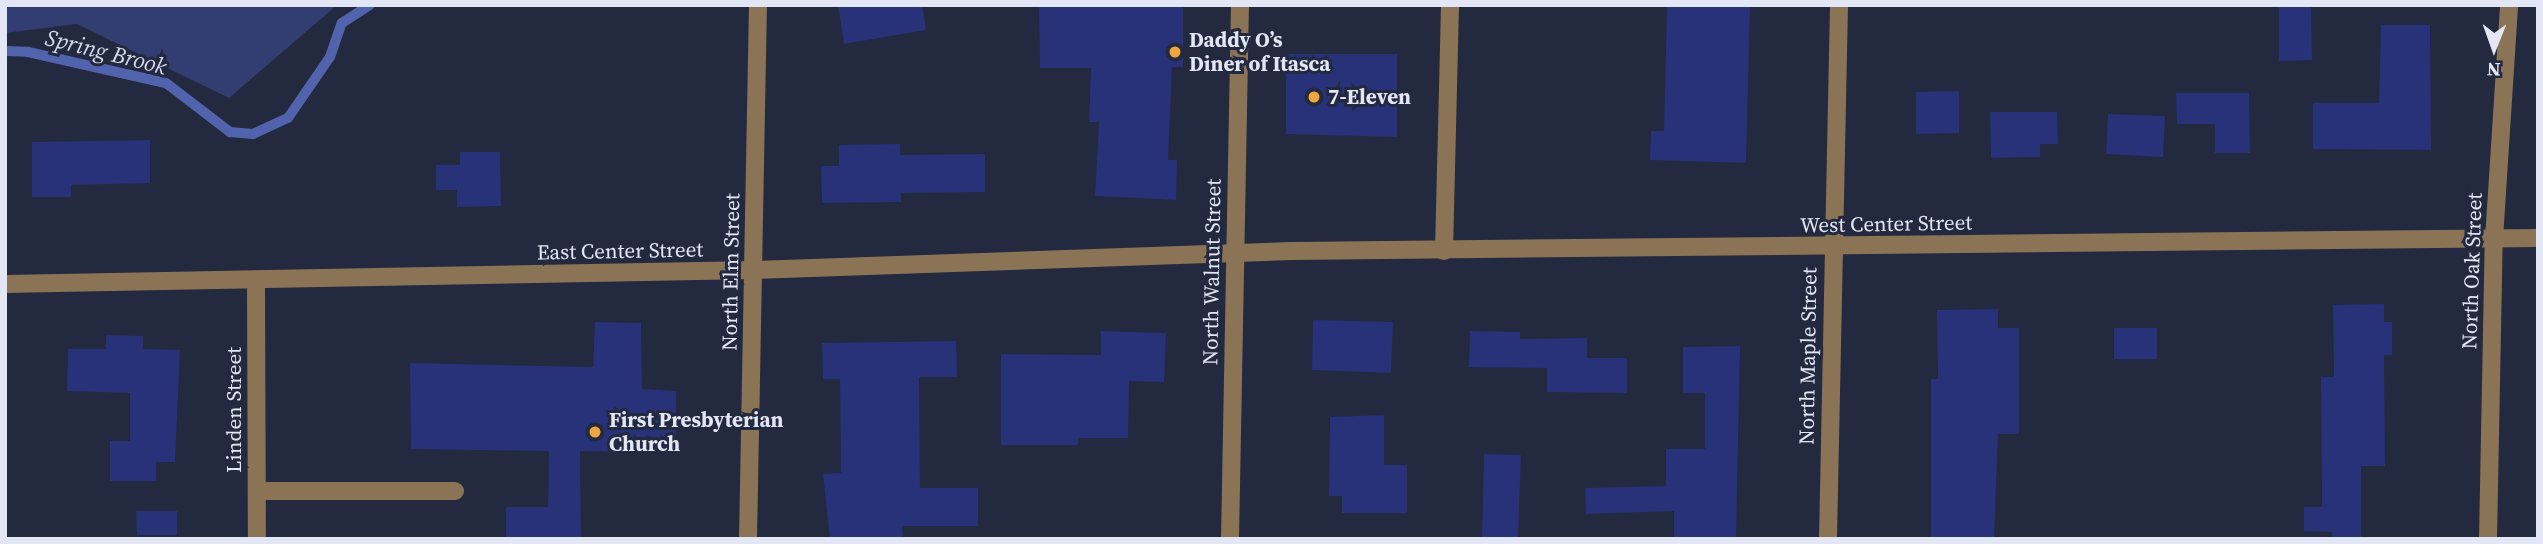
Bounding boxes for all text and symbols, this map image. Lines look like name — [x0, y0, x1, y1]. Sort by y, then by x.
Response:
north arrow — [2459, 14, 2529, 84]
water label: Spring Brook — [43, 24, 169, 80]
place label: Daddy O’s Diner of Itasca — [1189, 27, 1330, 77]
marker: Daddy O’s Diner of Itasca — [1167, 44, 1183, 60]
text: N — [2486, 57, 2501, 83]
place label: 7-Eleven — [1328, 84, 1411, 110]
marker: 7-Eleven — [1306, 89, 1322, 105]
street label: North Walnut Street — [1198, 178, 1226, 366]
street label: North Oak Street — [2457, 192, 2487, 350]
street label: North Elm Street — [717, 193, 745, 351]
street label: West Center Street — [1800, 210, 1972, 238]
street label: East Center Street — [537, 237, 703, 265]
street label: North Maple Street — [1794, 267, 1822, 445]
street label: Linden Street — [221, 347, 247, 473]
place label: First Presbyterian Church — [609, 407, 783, 457]
marker: First Presbyterian Church — [587, 424, 603, 440]

